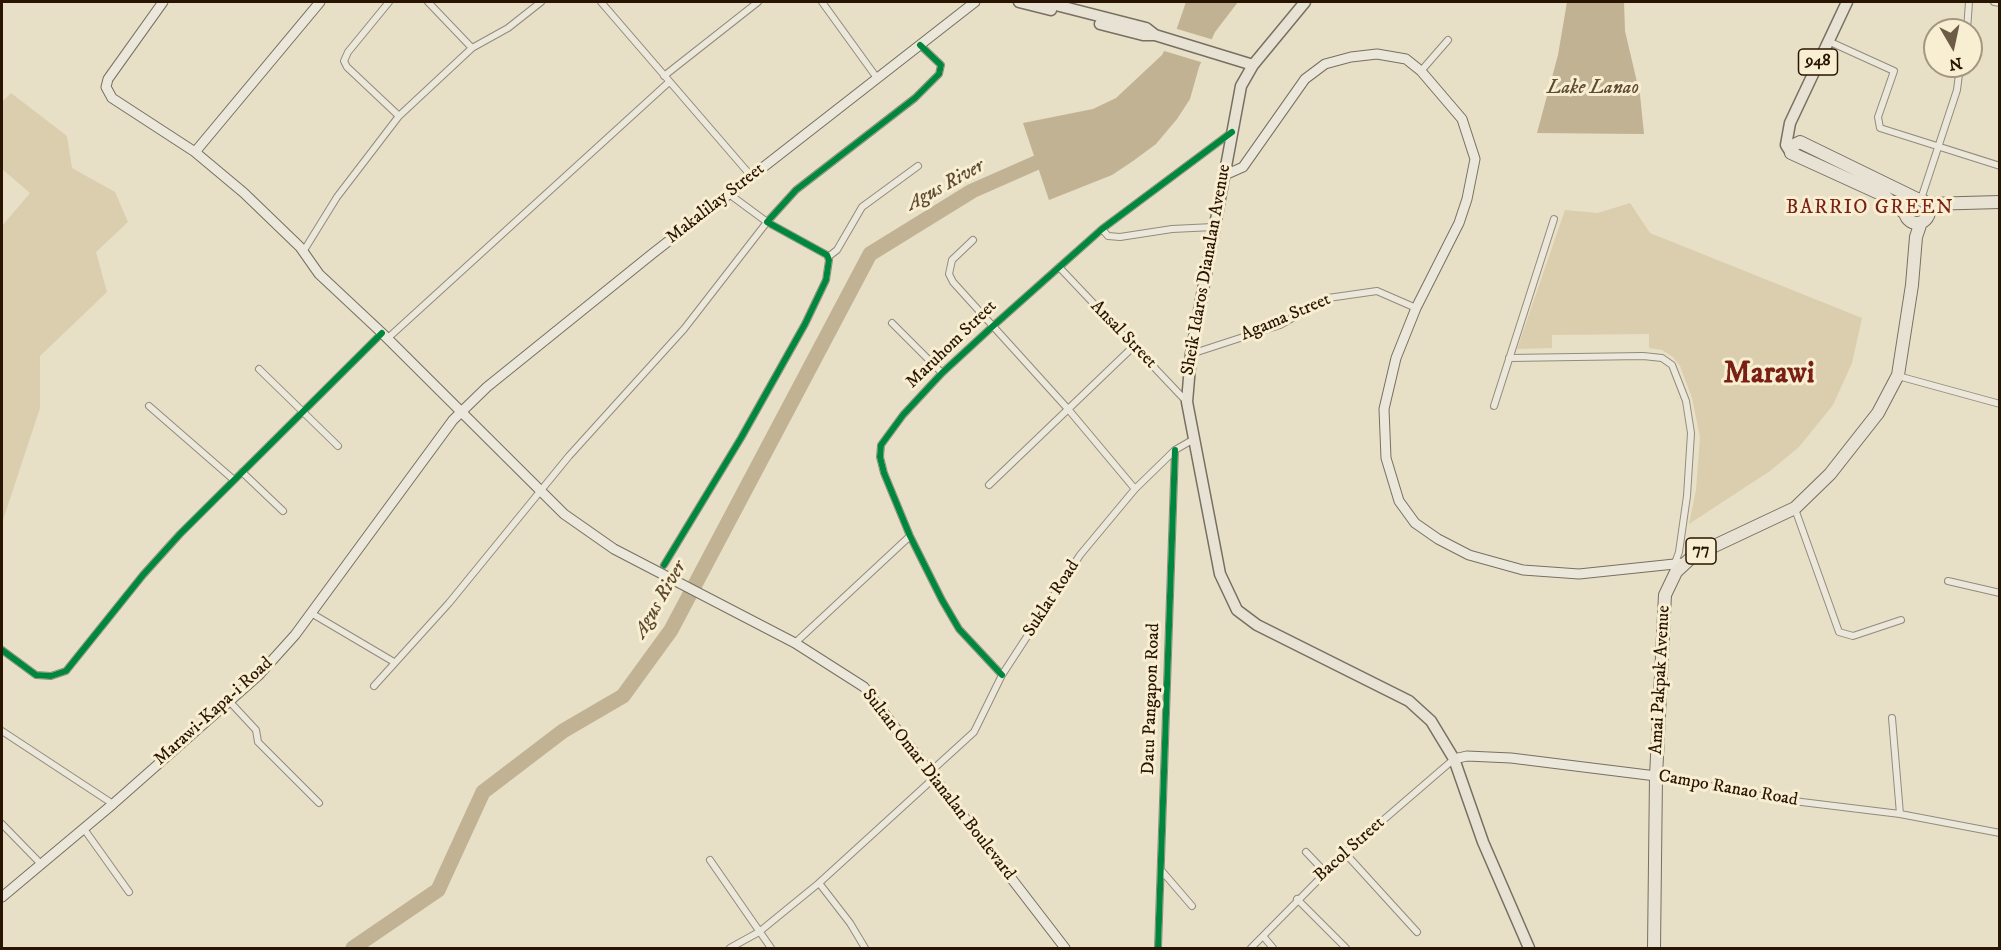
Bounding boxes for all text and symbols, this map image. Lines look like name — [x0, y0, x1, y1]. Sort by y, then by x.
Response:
north arrow — [1923, 18, 1983, 78]
road number: 948 — [1798, 49, 1838, 75]
text: N — [1947, 53, 1964, 75]
water label: Lake Lanao — [1547, 77, 1639, 101]
water label: Agus River — [903, 155, 989, 217]
street label: Makalilay Street — [663, 159, 769, 249]
street label: Sheik Idaros Dianalan Avenue — [1178, 163, 1236, 377]
district label: BARRIO GREEN — [1786, 197, 1954, 221]
street label: Agama Street — [1238, 289, 1334, 347]
street label: Maruhom Street — [902, 296, 1002, 394]
street label: Ansal Street — [1085, 296, 1161, 374]
district label: Marawi — [1724, 358, 1814, 394]
road number: 77 — [1686, 538, 1716, 564]
water label: Agus River — [629, 557, 693, 643]
street label: Suklat Road — [1019, 557, 1085, 641]
street label: Amai Pakpak Avenue — [1646, 605, 1676, 755]
street label: Datu Pangapon Road — [1139, 623, 1165, 775]
street label: Marawi-Kapa-i Road — [150, 653, 278, 771]
street label: Sultan Omar Dianalan Boulevard — [857, 685, 1019, 885]
street label: Campo Ranao Road — [1657, 766, 1799, 812]
street label: Bacol Street — [1310, 813, 1390, 887]

